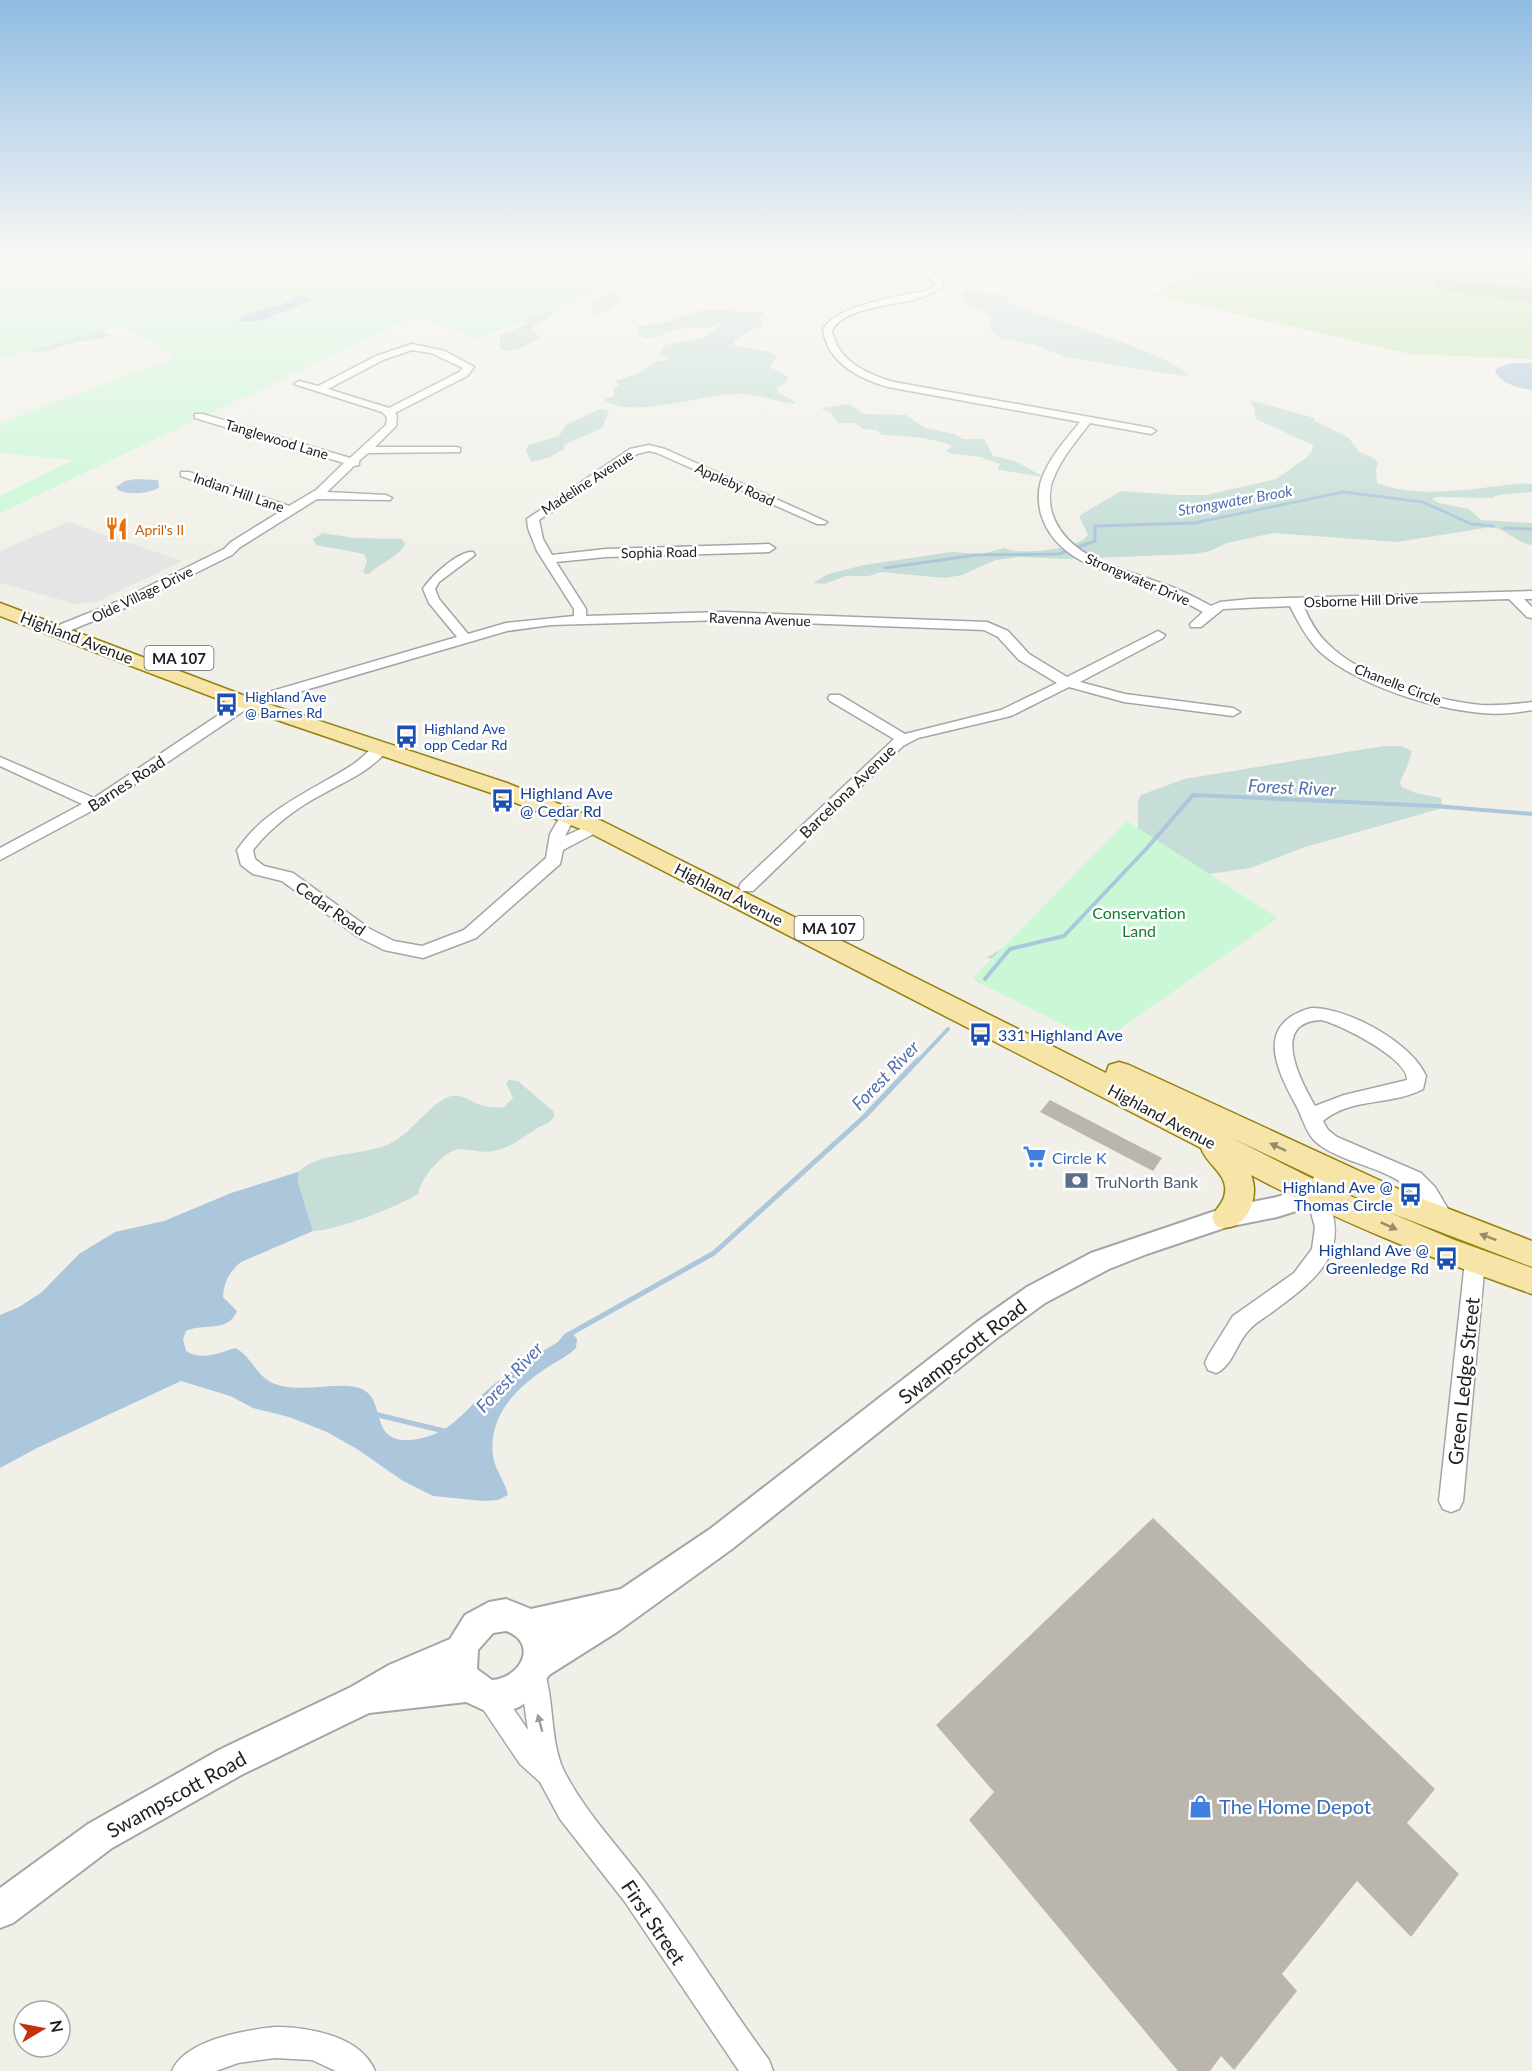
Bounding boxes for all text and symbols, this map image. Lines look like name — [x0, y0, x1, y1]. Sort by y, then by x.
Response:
street label: Tanglewood Lane — [223, 415, 331, 463]
street label: Madeline Avenue — [538, 446, 636, 518]
street label: Appleby Road — [693, 459, 777, 509]
street label: Indian Hill Lane — [191, 469, 287, 515]
water label: Strongwater Brook — [1176, 481, 1295, 519]
restaurant icon: April's II — [104, 516, 130, 542]
place label: April's II — [135, 521, 184, 538]
street label: Sophia Road — [621, 543, 697, 561]
street label: Strongwater Drive — [1083, 549, 1193, 609]
street label: Olde Village Drive — [89, 562, 195, 626]
street label: Osborne Hill Drive — [1304, 590, 1418, 610]
street label: Highland Avenue — [18, 607, 136, 667]
street label: Ravenna Avenue — [709, 609, 811, 629]
road number: MA 107 — [144, 646, 213, 670]
street label: Chanelle Circle — [1352, 660, 1444, 708]
place label: Highland Ave @ Barnes Rd — [245, 688, 326, 721]
bus stop icon: Highland Ave @ Barnes Rd — [214, 691, 240, 717]
place label: Highland Ave opp Cedar Rd — [424, 720, 507, 753]
bus stop icon: Highland Ave opp Cedar Rd — [393, 723, 419, 749]
street label: Barcelona Avenue — [795, 740, 899, 842]
street label: Barnes Road — [84, 751, 168, 815]
water label: Forest River — [1247, 774, 1337, 800]
place label: Highland Ave @ Cedar Rd — [520, 783, 613, 820]
bus stop icon: Highland Ave @ Cedar Rd — [489, 788, 515, 814]
street label: Highland Avenue — [672, 858, 786, 930]
street label: Cedar Road — [292, 877, 370, 939]
park label: Conservation Land — [1092, 903, 1186, 940]
road number: MA 107 — [794, 916, 864, 940]
bus stop icon: 331 Highland Ave — [967, 1021, 993, 1047]
place label: 331 Highland Ave — [998, 1025, 1123, 1044]
water label: Forest River — [847, 1035, 924, 1114]
street label: Highland Avenue — [1105, 1080, 1219, 1152]
one-way arrow — [1269, 1143, 1286, 1152]
supermarket icon: Circle K — [1021, 1144, 1047, 1170]
place label: Circle K — [1052, 1148, 1107, 1167]
bank icon: TruNorth Bank — [1064, 1168, 1090, 1194]
place label: TruNorth Bank — [1095, 1172, 1199, 1191]
place label: Highland Ave @ Thomas Circle — [1282, 1177, 1393, 1214]
bus stop icon: Highland Ave @ Thomas Circle — [1398, 1182, 1424, 1208]
one-way arrow — [1380, 1222, 1398, 1232]
one-way arrow — [1479, 1232, 1497, 1242]
place label: Highland Ave @ Greenledge Rd — [1318, 1240, 1429, 1277]
bus stop icon: Highland Ave @ Greenledge Rd — [1434, 1245, 1460, 1271]
street label: Swampscott Road — [893, 1294, 1031, 1408]
street label: Green Ledge Street — [1442, 1296, 1484, 1466]
water label: Forest River — [471, 1337, 548, 1417]
one-way arrow — [535, 1714, 544, 1732]
street label: Swampscott Road — [102, 1746, 250, 1842]
shop icon: The Home Depot — [1188, 1793, 1214, 1819]
place label: The Home Depot — [1219, 1794, 1371, 1818]
street label: First Street — [617, 1875, 691, 1969]
north arrow — [12, 1999, 72, 2059]
text: N — [47, 2019, 68, 2034]

